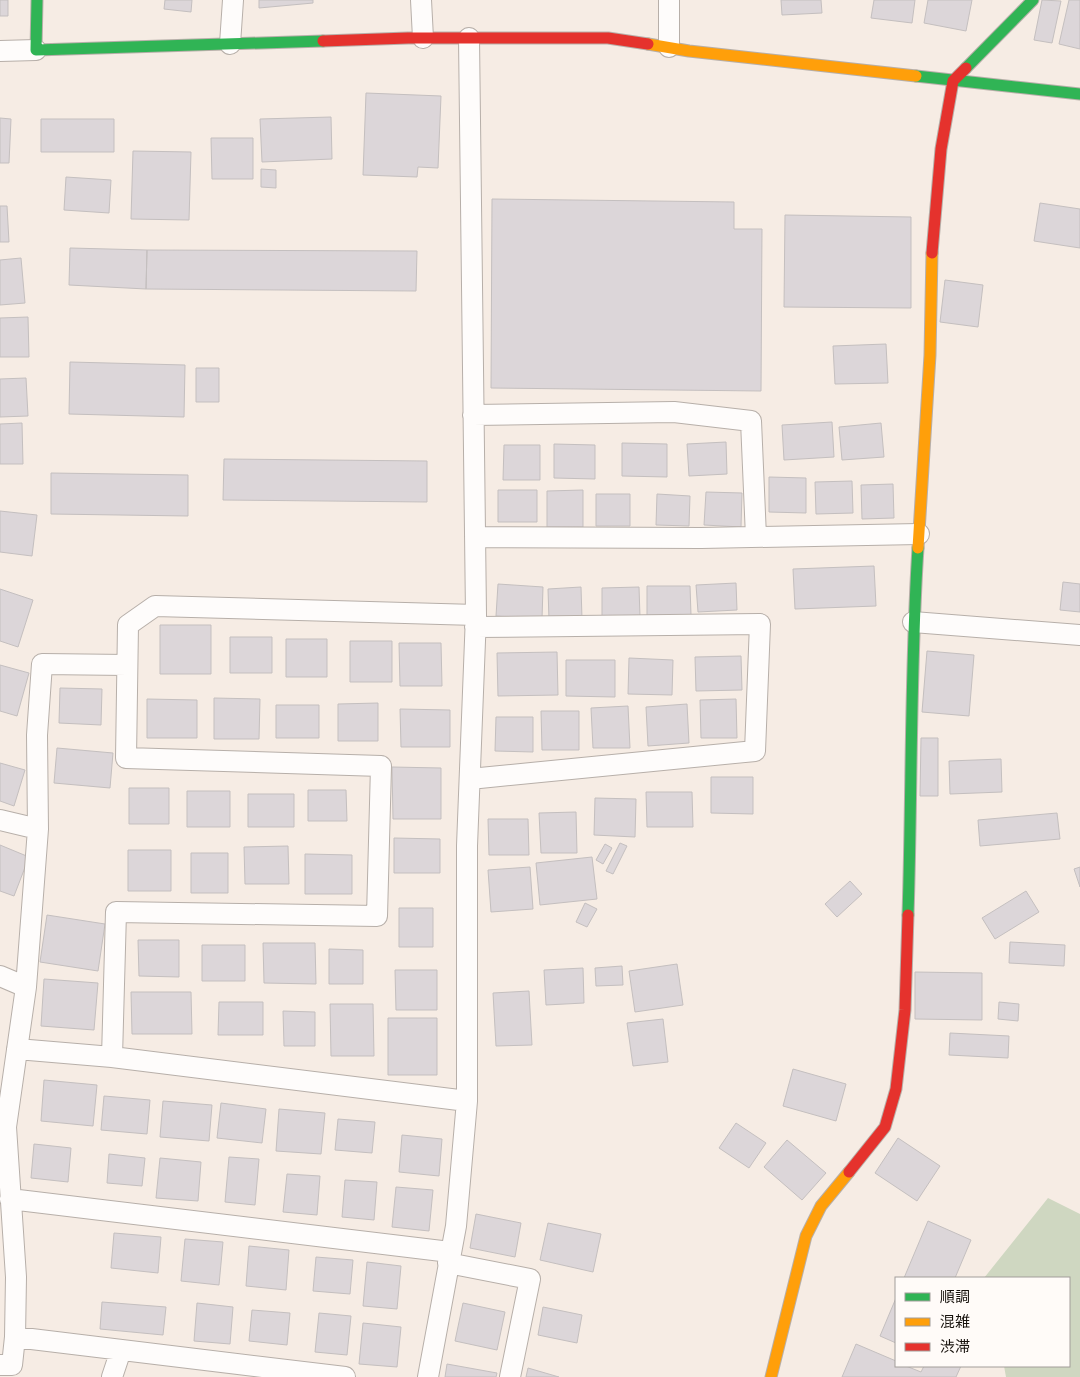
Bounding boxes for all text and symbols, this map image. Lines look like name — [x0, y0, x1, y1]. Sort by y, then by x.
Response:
legend — [895, 1277, 1070, 1367]
text: 順調 — [940, 1288, 970, 1306]
text: 混雑 — [940, 1313, 970, 1331]
text: 渋滞 — [940, 1338, 970, 1356]

